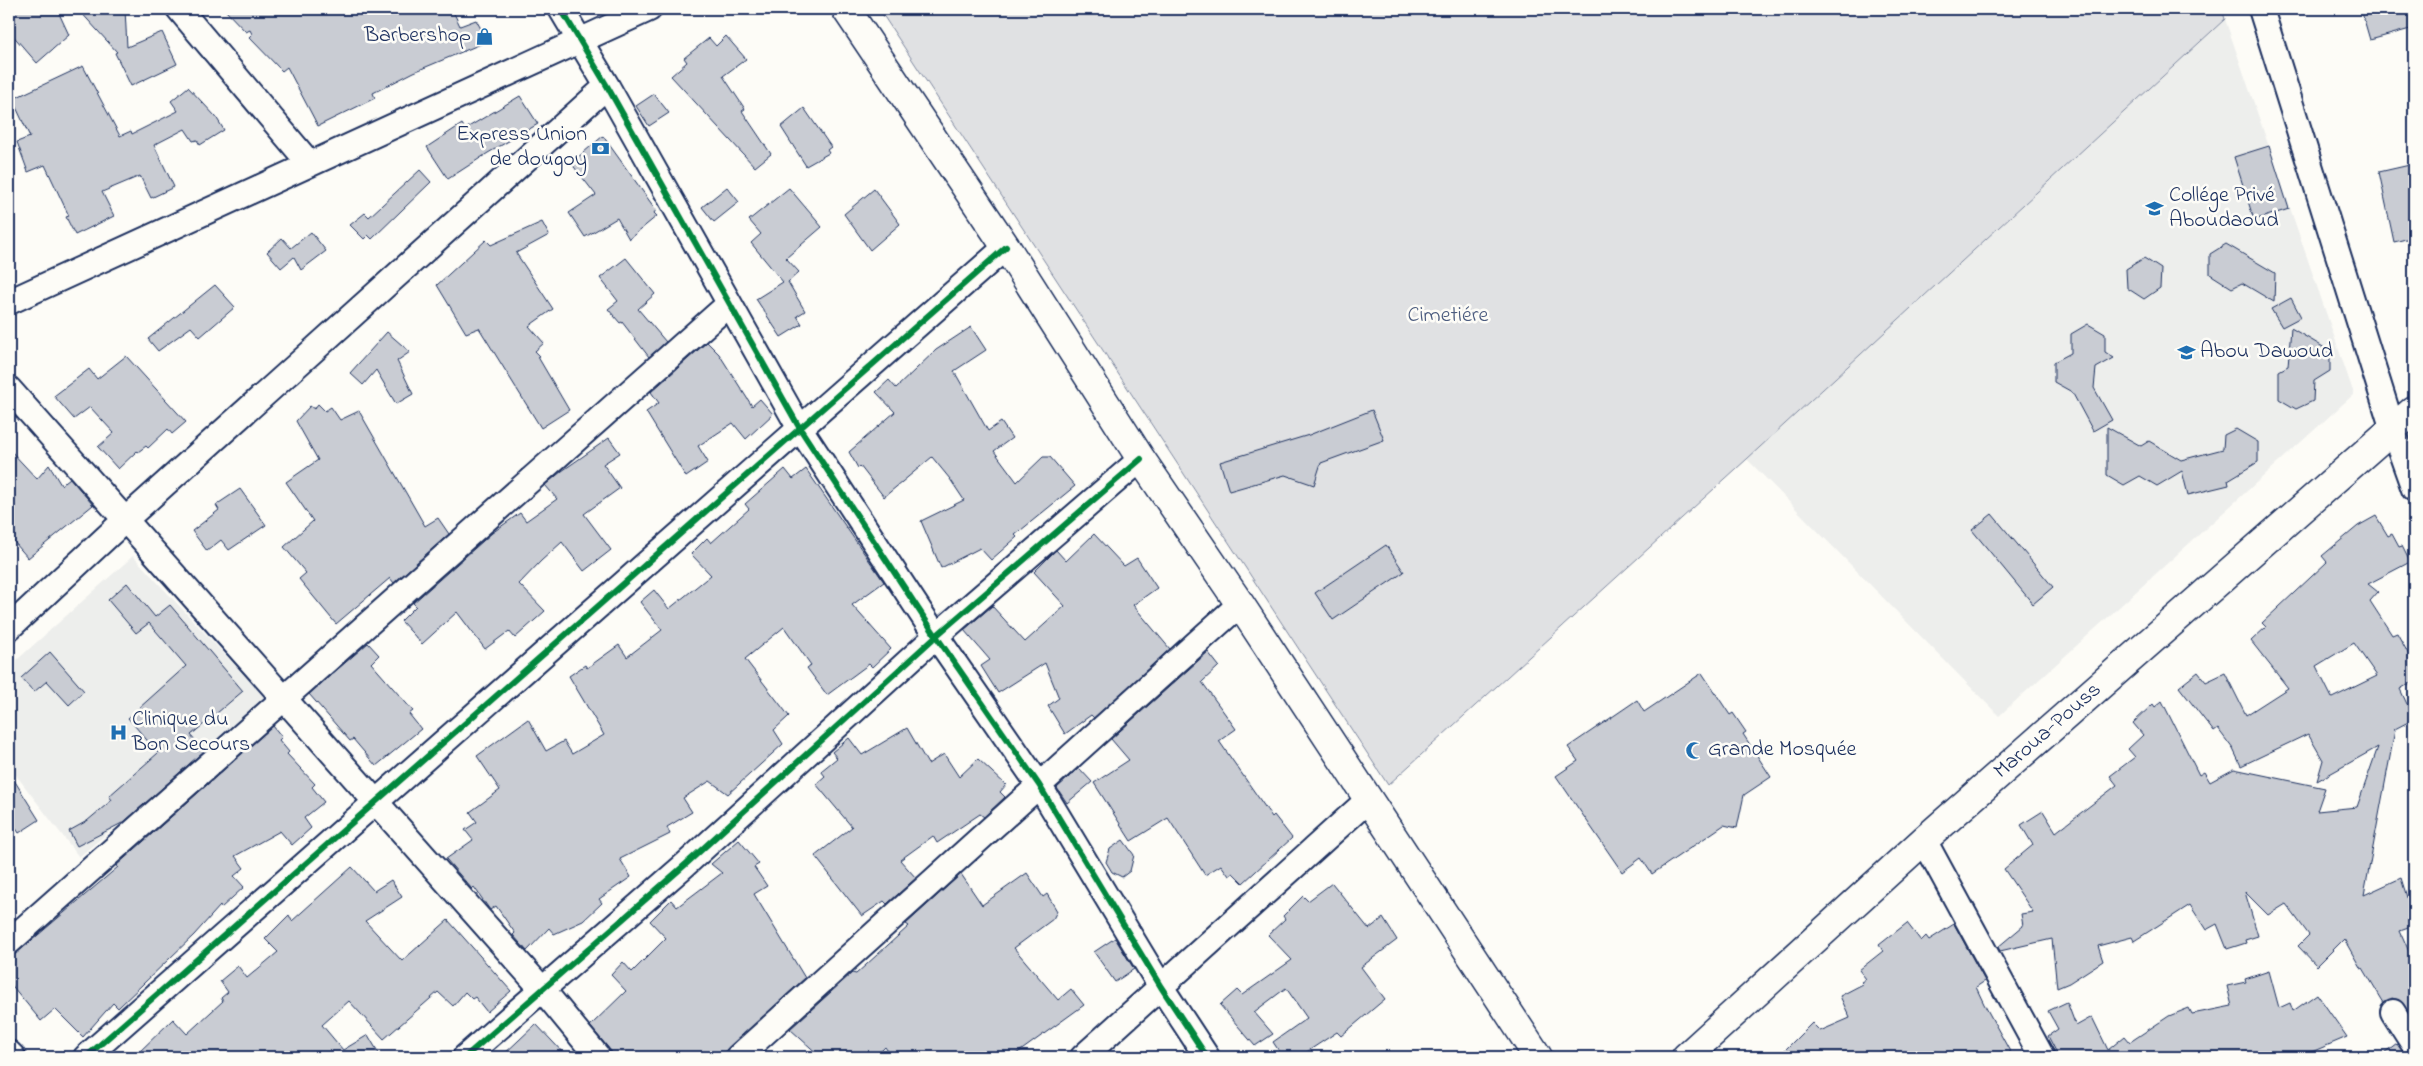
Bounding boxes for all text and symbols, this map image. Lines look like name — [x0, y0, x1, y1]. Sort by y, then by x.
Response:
place label: Barbershop — [363, 20, 471, 52]
shop icon: Barbershop — [475, 26, 495, 46]
place label: Express Union de dougoy — [456, 119, 587, 177]
bank icon: Express Union de dougoy — [591, 138, 611, 158]
place label: Collége Privé Aboudaoud — [2169, 180, 2279, 237]
school or university icon: Collége Privé Aboudaoud — [2145, 199, 2165, 219]
park label: Cimetiére — [1408, 300, 1489, 332]
place label: Abou Dawoud — [2200, 336, 2333, 368]
school or university icon: Abou Dawoud — [2176, 342, 2196, 362]
street label: Maroua-Pouss — [1987, 675, 2109, 787]
place label: Clinique du Bon Secours — [131, 704, 250, 761]
hospital icon: Clinique du Bon Secours — [108, 723, 128, 743]
place label: Grande Mosquée — [1708, 734, 1857, 766]
mosque icon: Grande Mosquée — [1684, 740, 1704, 760]

